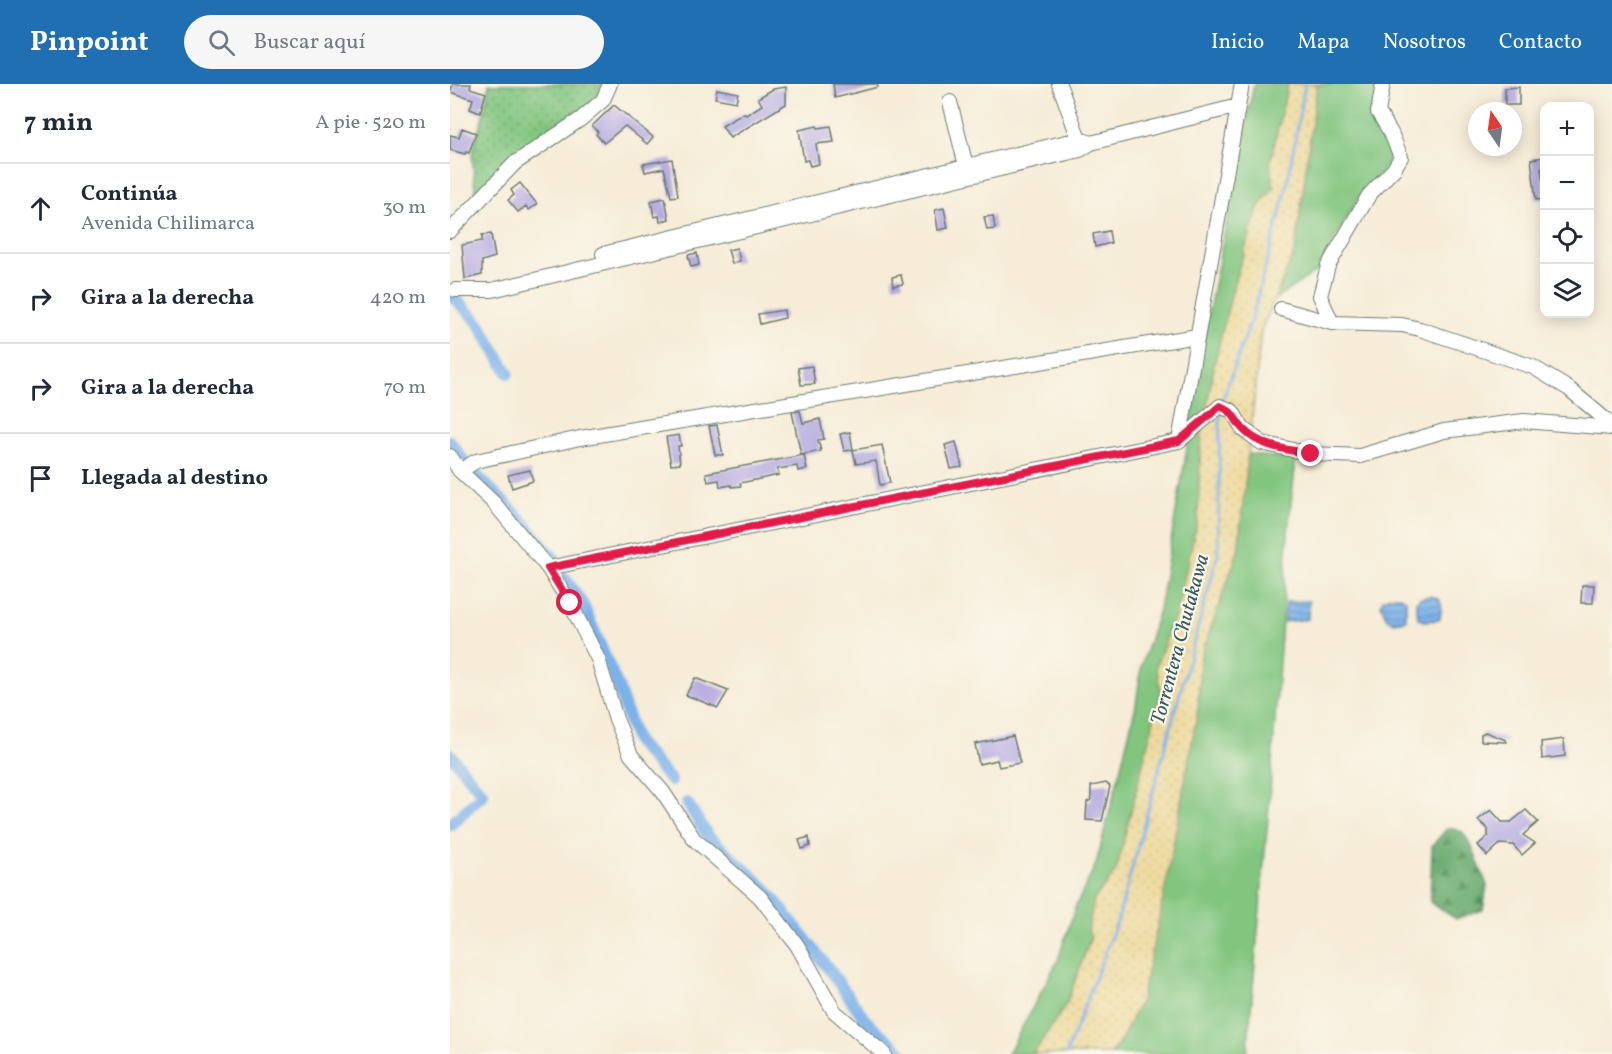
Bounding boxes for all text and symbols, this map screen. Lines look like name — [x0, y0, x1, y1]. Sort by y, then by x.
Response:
search box — [184, 15, 604, 69]
text: Pinpoint — [30, 23, 148, 62]
icon: search — [205, 26, 238, 59]
text: Buscar aquí — [253, 27, 365, 58]
text: Inicio — [1211, 28, 1264, 57]
text: Mapa — [1297, 28, 1350, 57]
text: Nosotros — [1383, 28, 1466, 57]
text: Contacto — [1499, 28, 1582, 57]
north arrow — [1468, 102, 1522, 156]
map controls — [1540, 102, 1594, 318]
button: + — [1540, 102, 1594, 156]
text: 7 min — [24, 105, 93, 141]
text: A pie · 520 m — [315, 109, 426, 137]
button: − — [1540, 156, 1594, 210]
text: Continúa — [81, 179, 178, 210]
icon: ahead — [24, 192, 57, 225]
text: 30 m — [382, 194, 426, 222]
text: Avenida Chilimarca — [81, 210, 255, 238]
button: locate — [1540, 210, 1594, 264]
button: layers — [1540, 264, 1594, 318]
icon: right — [24, 282, 57, 315]
text: Gira a la derecha — [81, 283, 254, 314]
text: 420 m — [370, 284, 426, 312]
icon: right — [24, 372, 57, 405]
text: Gira a la derecha — [81, 373, 254, 404]
text: 70 m — [383, 374, 426, 402]
route end — [1297, 440, 1323, 466]
icon: arrive — [24, 462, 57, 495]
text: Llegada al destino — [81, 463, 268, 494]
water label: Torrentera Chutakawa — [1145, 551, 1217, 728]
route start — [556, 589, 582, 615]

